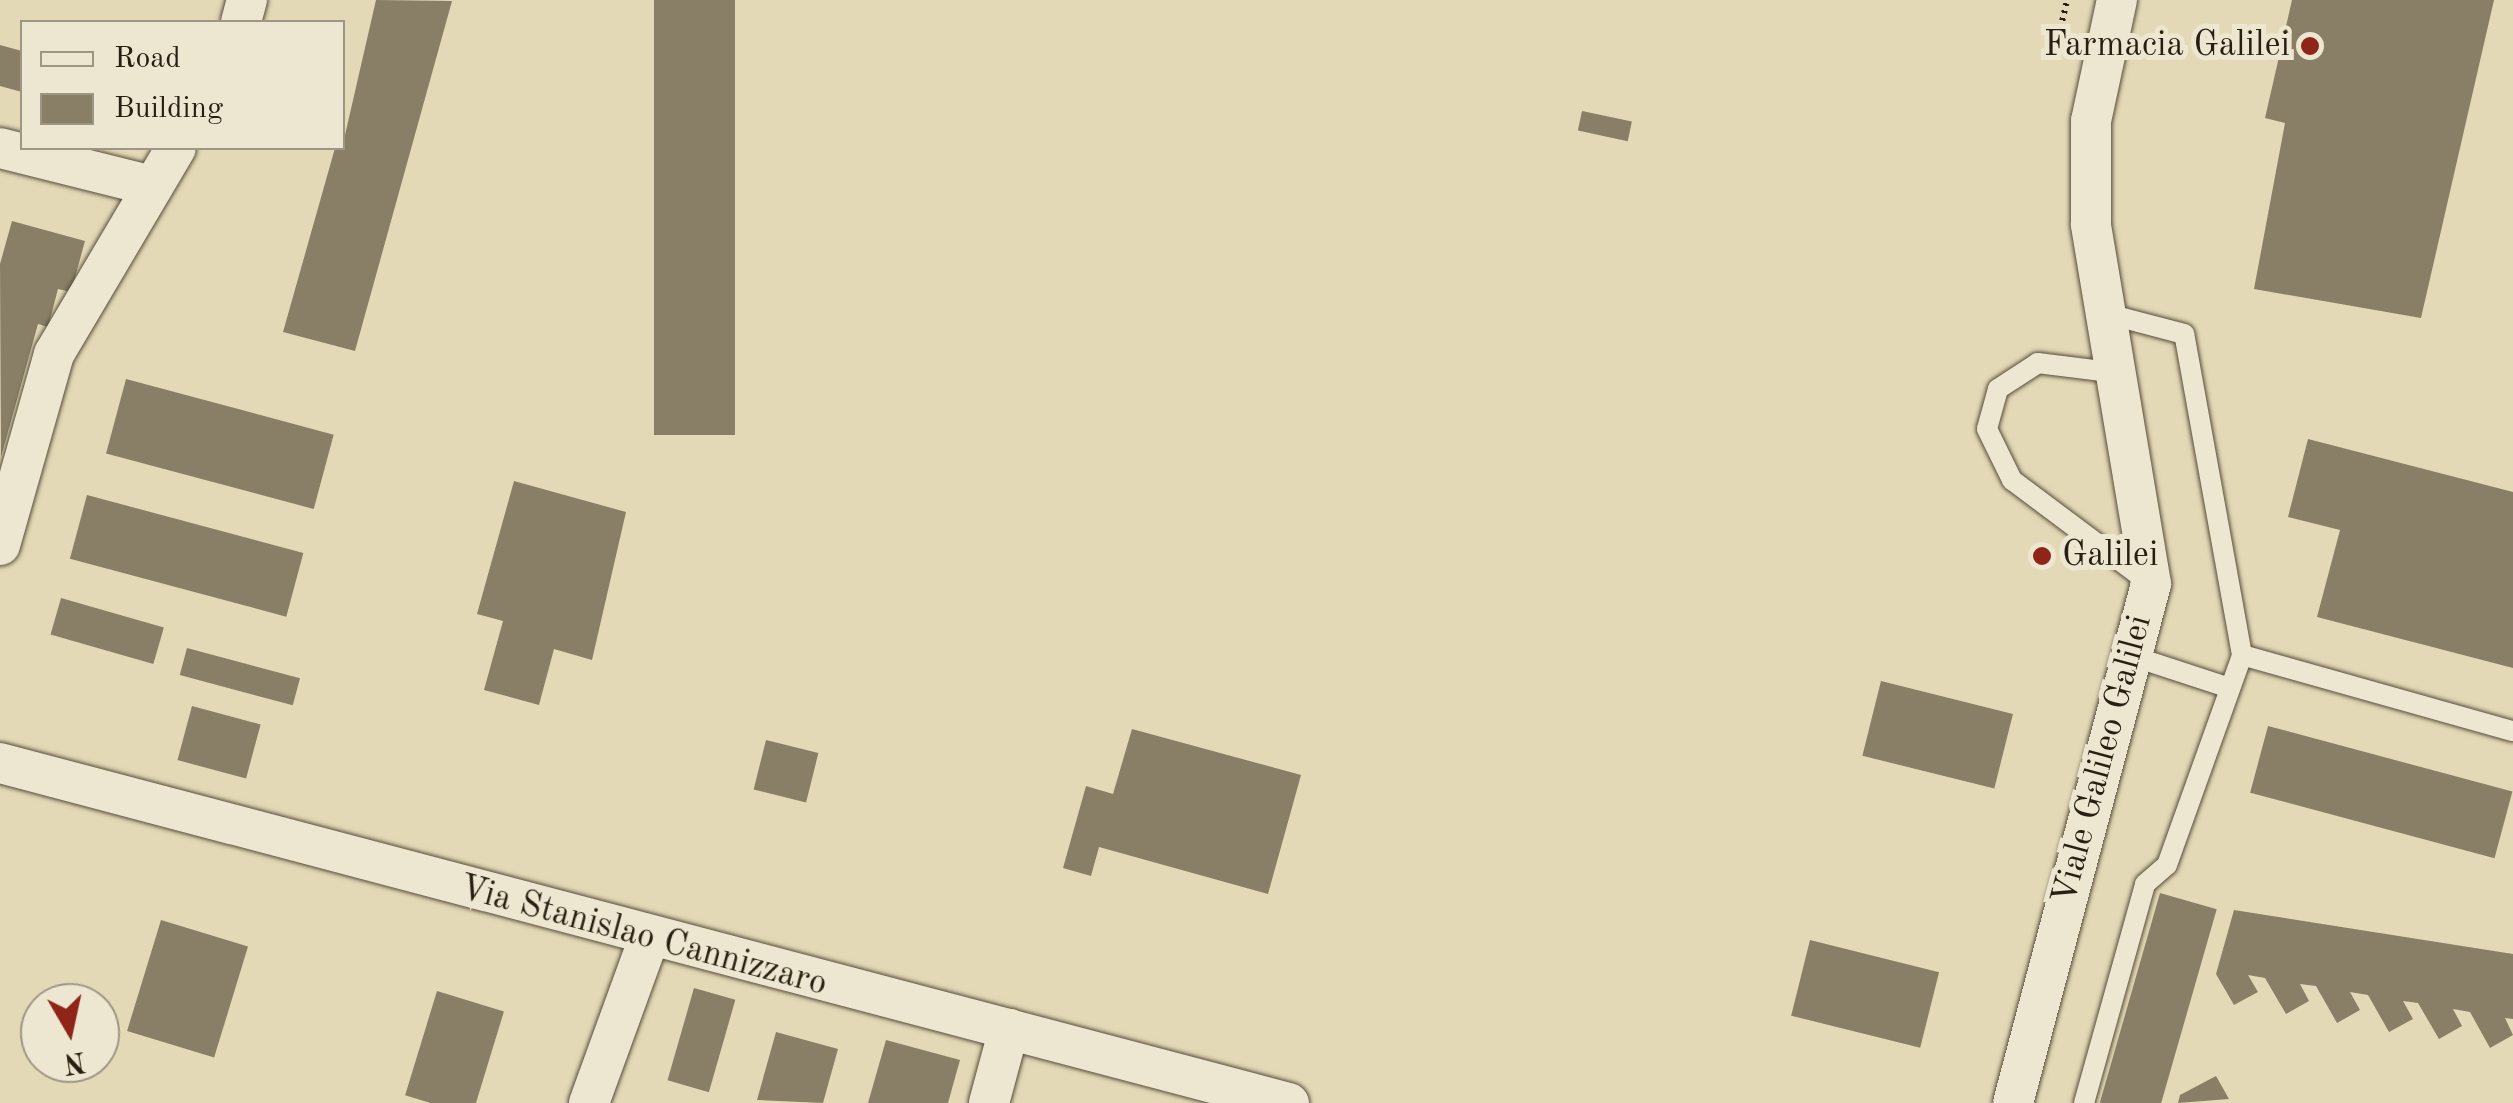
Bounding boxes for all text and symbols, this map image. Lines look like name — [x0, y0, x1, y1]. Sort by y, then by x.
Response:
legend — [20, 20, 345, 150]
place label: Farmacia Galilei — [2044, 25, 2290, 67]
marker: Farmacia Galilei — [2299, 35, 2321, 57]
text: Road — [114, 44, 181, 74]
text: Building — [114, 94, 223, 124]
place label: Galilei — [2062, 535, 2158, 577]
marker: Galilei — [2031, 545, 2053, 567]
street label: Viale Galileo Galilei — [2044, 611, 2162, 909]
street label: Via Stanislao Cannizzaro — [455, 868, 831, 1006]
north arrow — [20, 983, 120, 1083]
text: N — [62, 1045, 87, 1076]

